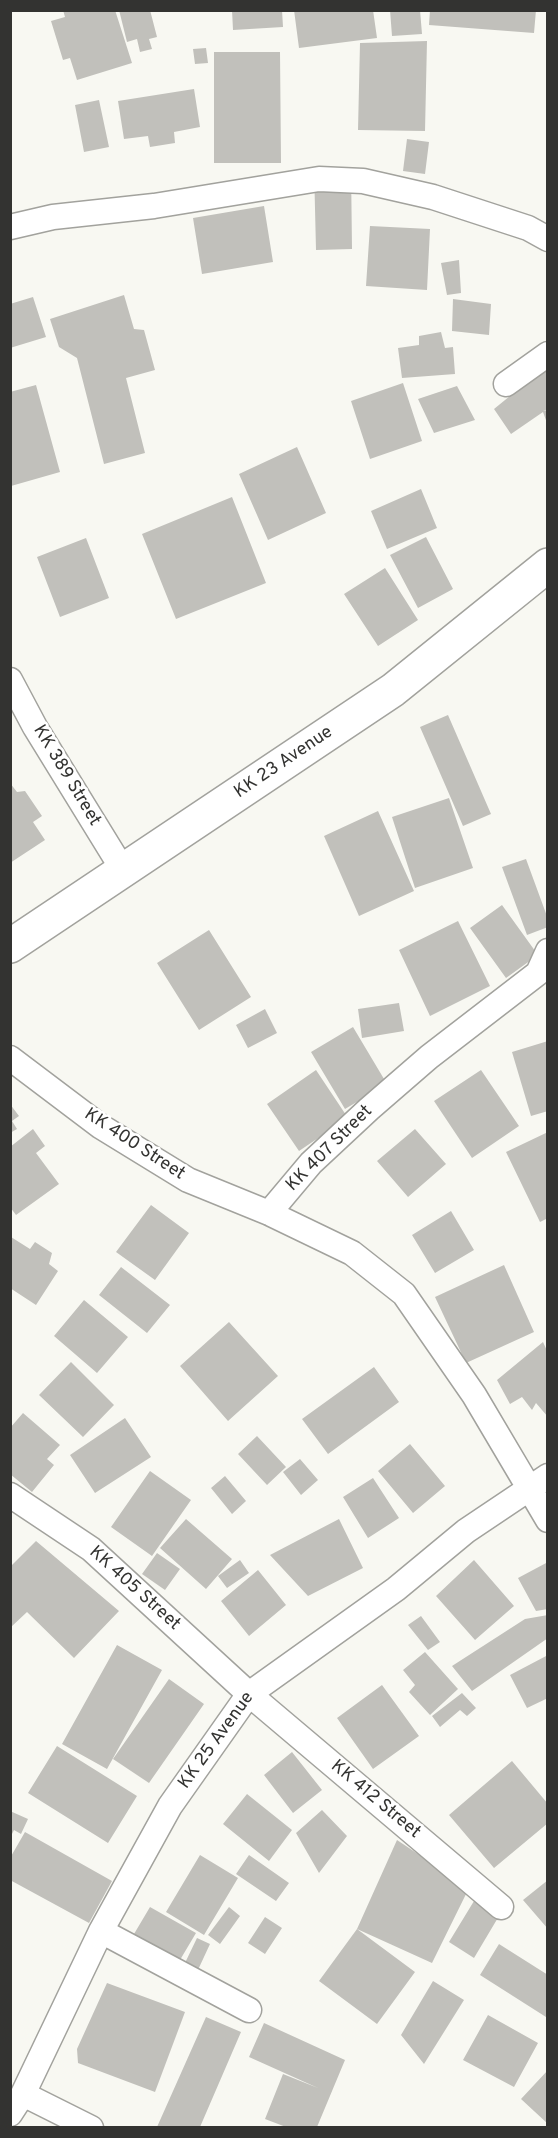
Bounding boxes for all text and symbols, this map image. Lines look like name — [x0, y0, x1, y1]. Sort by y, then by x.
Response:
street label: KK 389 Street — [27, 722, 105, 830]
street label: KK 23 Avenue — [231, 722, 337, 804]
street label: KK 407 Street — [282, 1101, 378, 1197]
street label: KK 400 Street — [80, 1104, 188, 1186]
street label: KK 405 Street — [84, 1542, 184, 1636]
street label: KK 25 Avenue — [175, 1688, 259, 1794]
street label: KK 412 Street — [326, 1756, 424, 1844]

